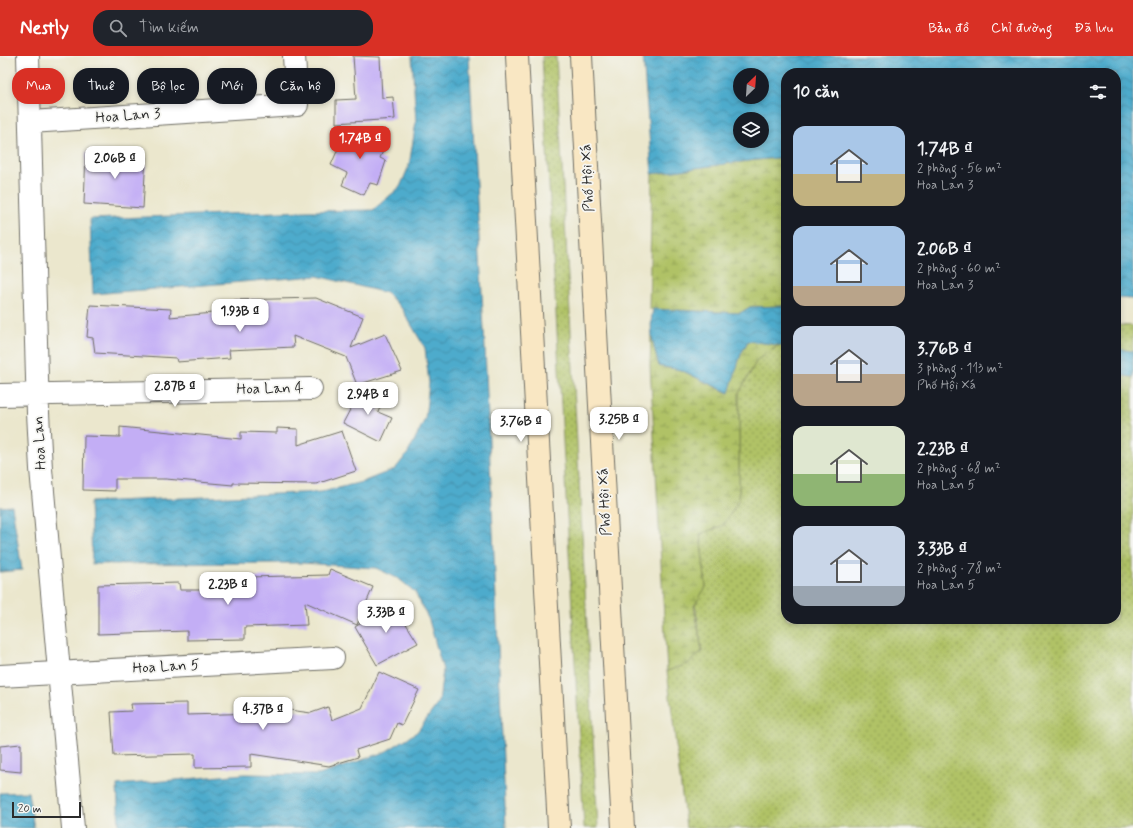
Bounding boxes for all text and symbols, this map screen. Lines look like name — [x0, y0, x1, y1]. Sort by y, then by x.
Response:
search box — [93, 10, 373, 46]
text: Nestly — [20, 16, 69, 41]
icon: search — [107, 17, 129, 39]
text: Tìm kiếm — [139, 18, 199, 38]
text: Bản đồ — [928, 19, 969, 37]
text: Chỉ đường — [991, 19, 1052, 37]
text: Đã lưu — [1074, 19, 1113, 37]
chip: Mua — [12, 68, 65, 104]
chip: Thuê — [73, 68, 129, 104]
chip: Bộ lọc — [137, 68, 199, 104]
chip: Mới — [207, 68, 257, 104]
chip: Căn hộ — [265, 68, 335, 104]
north arrow — [733, 68, 769, 104]
map controls — [733, 68, 769, 148]
text: 10 căn — [793, 81, 839, 103]
icon: filters — [1087, 81, 1109, 103]
street label: Hoa Lan 3 — [95, 104, 161, 128]
button: layers — [733, 112, 769, 148]
pin: 1.74B ₫ — [323, 126, 397, 160]
text: 1.74B ₫ — [339, 130, 381, 147]
text: 1.74B ₫ — [917, 138, 973, 160]
icon: home — [825, 142, 873, 190]
street label: Phố Hội Xá — [576, 144, 600, 212]
pin: 2.06B ₫ — [78, 146, 152, 180]
text: 2.06B ₫ — [94, 150, 136, 167]
text: 2 phòng · 56 m² — [917, 160, 1002, 177]
text: Hoa Lan 3 — [917, 177, 973, 194]
text: 2.06B ₫ — [917, 238, 972, 260]
icon: home — [825, 242, 873, 290]
text: 2 phòng · 60 m² — [917, 260, 1001, 277]
text: Hoa Lan 3 — [917, 277, 973, 294]
pin: 1.93B ₫ — [203, 299, 277, 333]
text: 1.93B ₫ — [221, 303, 259, 320]
text: 3.76B ₫ — [917, 338, 972, 360]
icon: home — [825, 342, 873, 390]
text: 3 phòng · 113 m² — [917, 360, 1003, 377]
pin: 2.87B ₫ — [138, 374, 212, 408]
text: Phố Hội Xá — [917, 377, 976, 394]
text: 2.87B ₫ — [154, 378, 196, 395]
street label: Hoa Lan 4 — [236, 378, 304, 400]
pin: 2.94B ₫ — [331, 382, 405, 416]
text: 2.94B ₫ — [347, 386, 389, 403]
pin: 3.25B ₫ — [582, 407, 656, 441]
pin: 3.76B ₫ — [484, 409, 558, 443]
text: 3.25B ₫ — [599, 411, 639, 428]
text: 3.76B ₫ — [500, 413, 542, 430]
street label: Hoa Lan — [29, 415, 51, 471]
text: 2.23B ₫ — [917, 438, 968, 460]
icon: home — [825, 442, 873, 490]
text: 2 phòng · 68 m² — [917, 460, 1001, 477]
street label: Phố Hội Xá — [593, 468, 617, 536]
text: Hoa Lan 5 — [917, 477, 975, 494]
text: 3.33B ₫ — [917, 538, 967, 560]
icon: home — [825, 542, 873, 590]
text: 2 phòng · 78 m² — [917, 560, 1002, 577]
pin: 2.23B ₫ — [191, 572, 265, 606]
text: 2.23B ₫ — [208, 576, 248, 593]
text: Hoa Lan 5 — [917, 577, 975, 594]
pin: 3.33B ₫ — [349, 600, 423, 634]
text: 3.33B ₫ — [367, 604, 405, 621]
street label: Hoa Lan 5 — [132, 655, 200, 679]
pin: 4.37B ₫ — [226, 697, 300, 731]
text: 4.37B ₫ — [242, 701, 284, 718]
scale bar — [12, 800, 81, 819]
text: 20 m — [18, 802, 41, 816]

